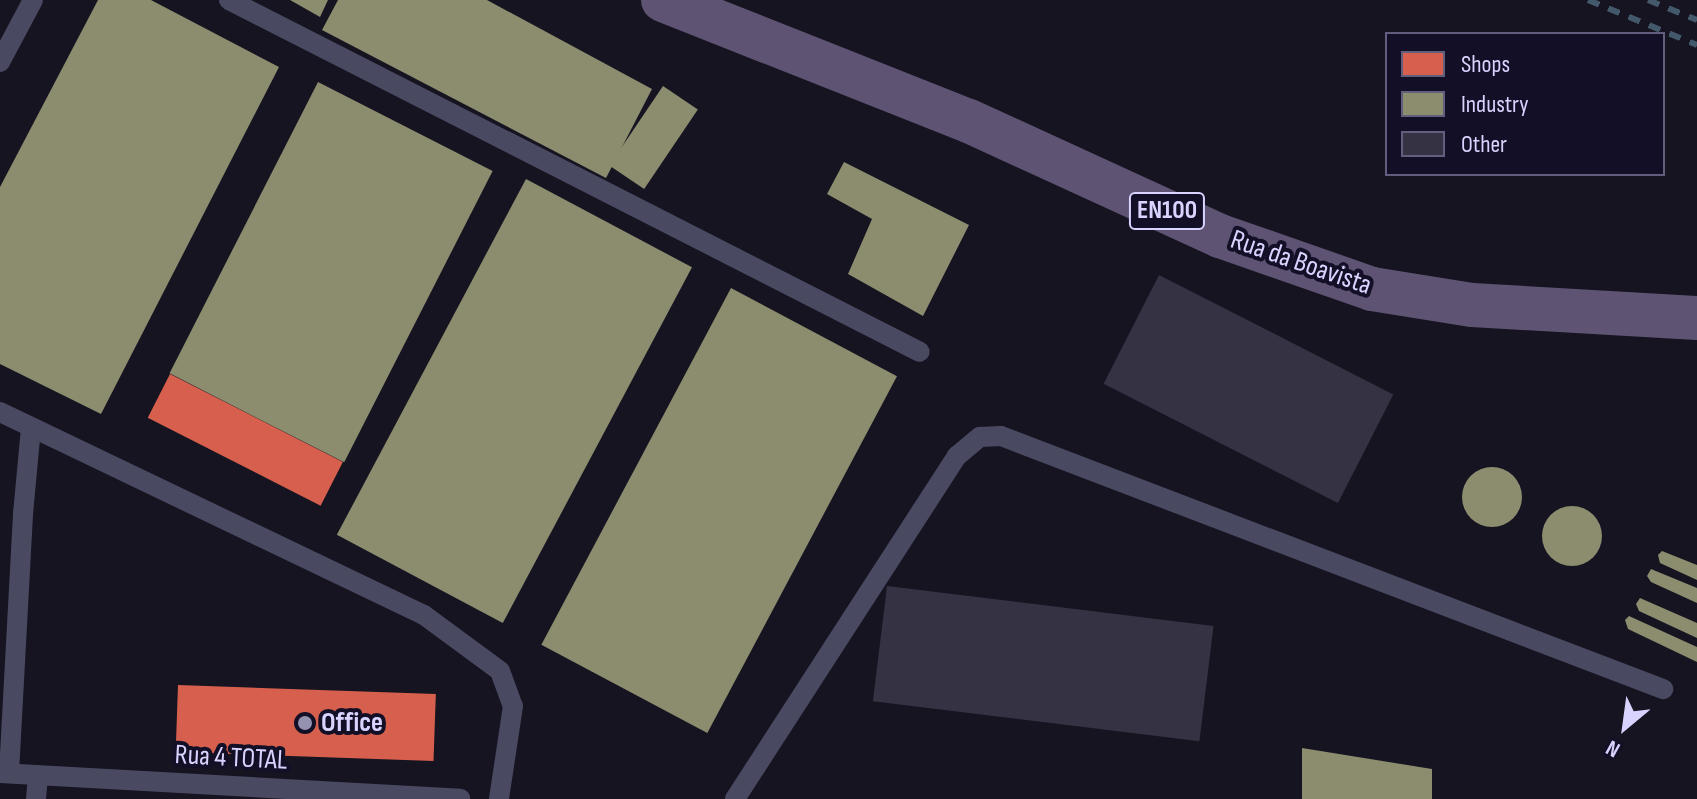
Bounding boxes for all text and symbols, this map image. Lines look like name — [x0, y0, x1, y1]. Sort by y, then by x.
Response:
legend — [1385, 32, 1665, 176]
text: Shops — [1461, 50, 1510, 79]
text: Industry — [1461, 90, 1528, 119]
text: Other — [1461, 130, 1507, 159]
road number: EN100 — [1127, 189, 1207, 233]
street label: Rua da Boavista — [1226, 223, 1376, 303]
north arrow — [1585, 687, 1665, 767]
place label: Office — [321, 706, 383, 740]
marker: Office — [296, 714, 314, 732]
text: N — [1601, 734, 1625, 763]
street label: Rua 4 TOTAL — [174, 738, 288, 778]

